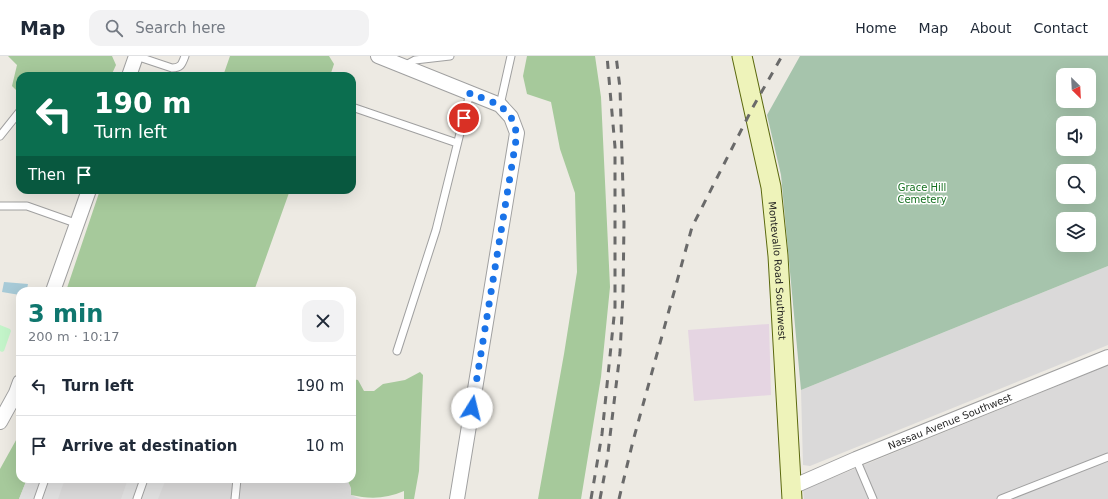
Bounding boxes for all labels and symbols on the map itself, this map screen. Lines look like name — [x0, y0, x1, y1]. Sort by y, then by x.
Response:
north arrow — [1056, 68, 1096, 108]
pin — [447, 101, 481, 135]
park label: Grace Hill Cemetery — [897, 182, 947, 205]
street label: Montevallo Road Southwest — [766, 201, 788, 340]
position arrow — [451, 387, 493, 429]
street label: Nassau Avenue Southwest — [886, 391, 1014, 452]

